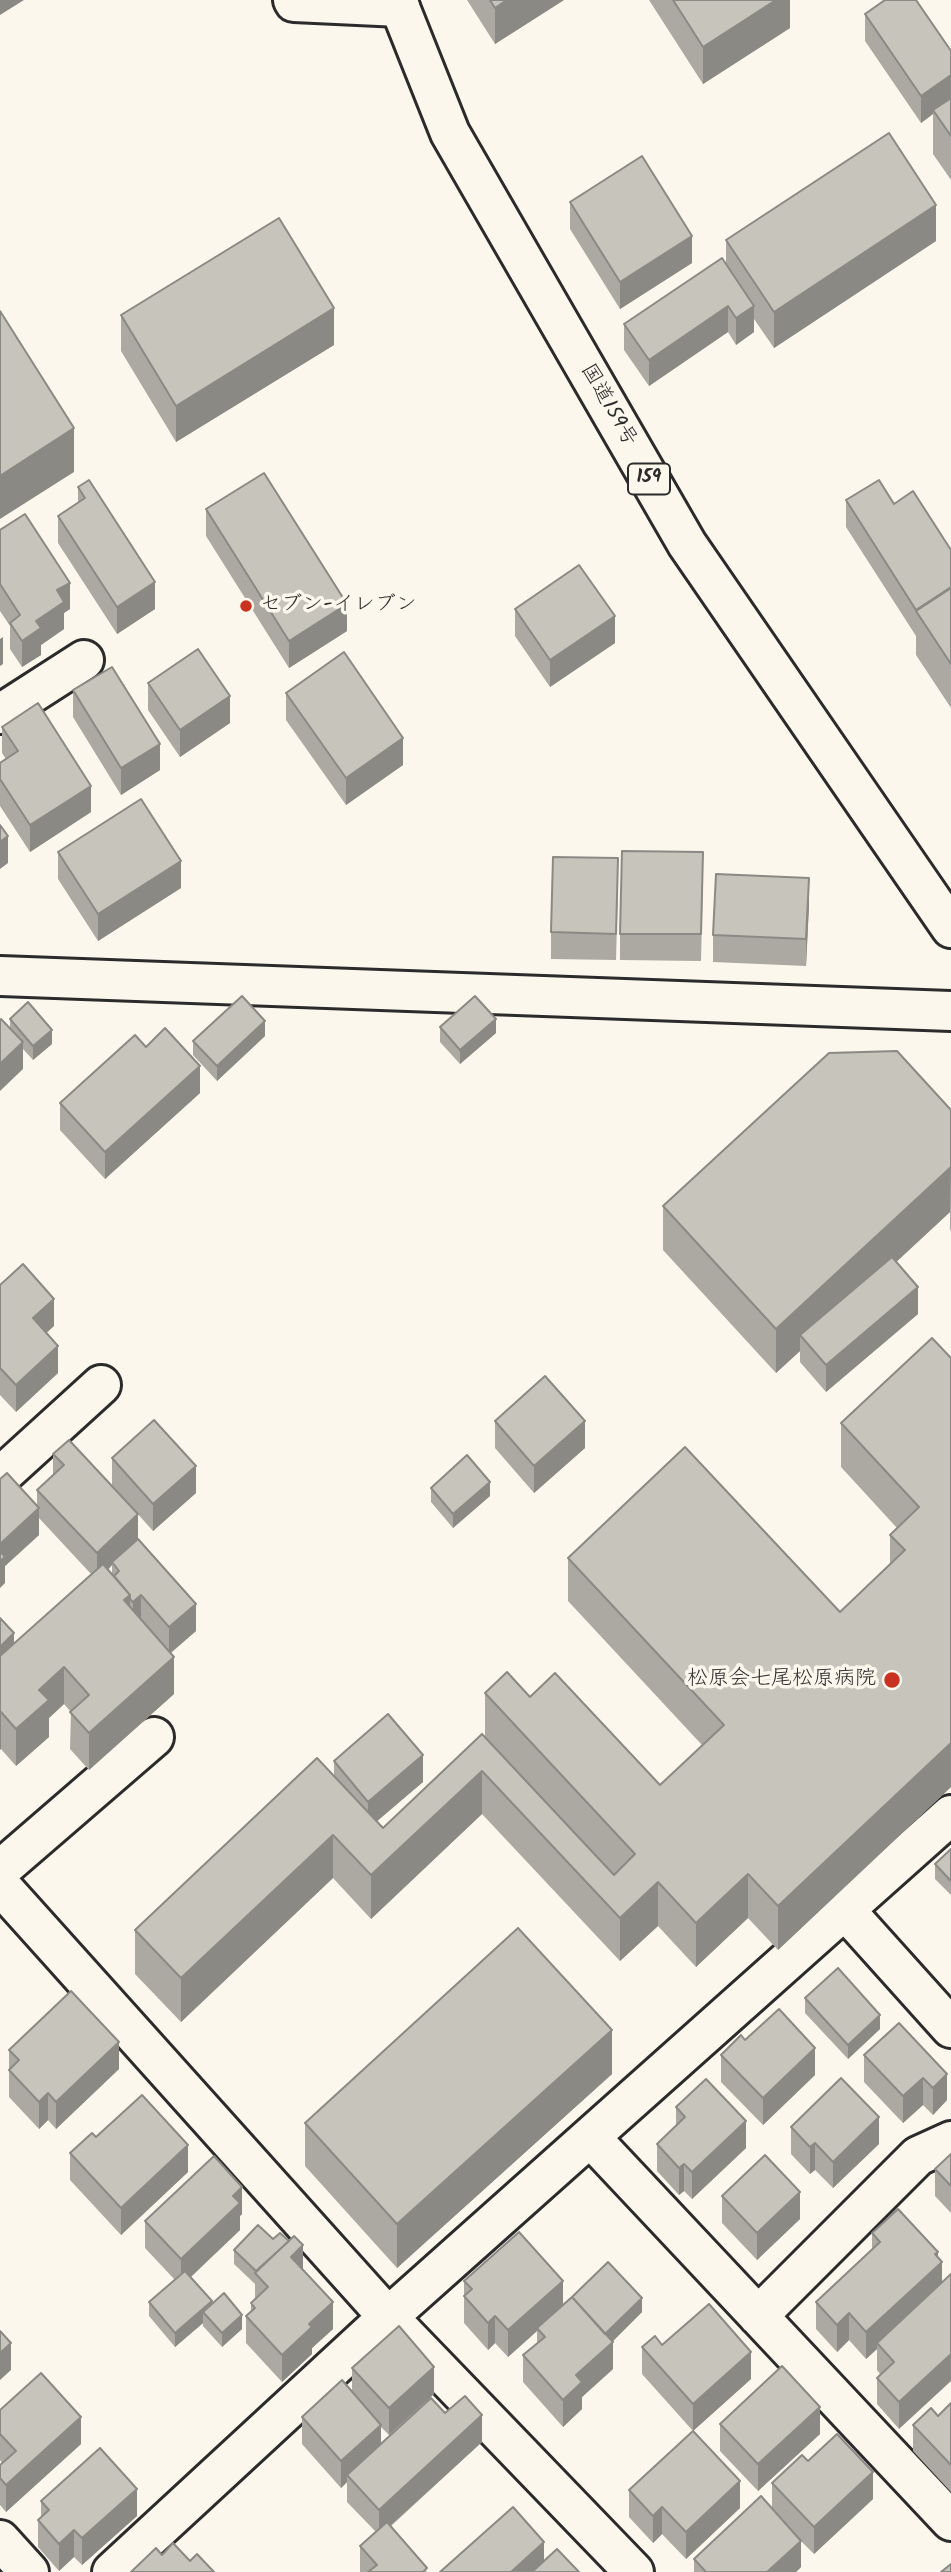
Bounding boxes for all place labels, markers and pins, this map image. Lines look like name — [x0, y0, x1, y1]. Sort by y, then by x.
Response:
place label: セブン-イレブン — [260, 593, 417, 619]
marker: セブン-イレブン — [238, 598, 254, 614]
place label: 松原会七尾松原病院 — [687, 1667, 876, 1693]
marker: 松原会七尾松原病院 — [882, 1670, 902, 1690]

